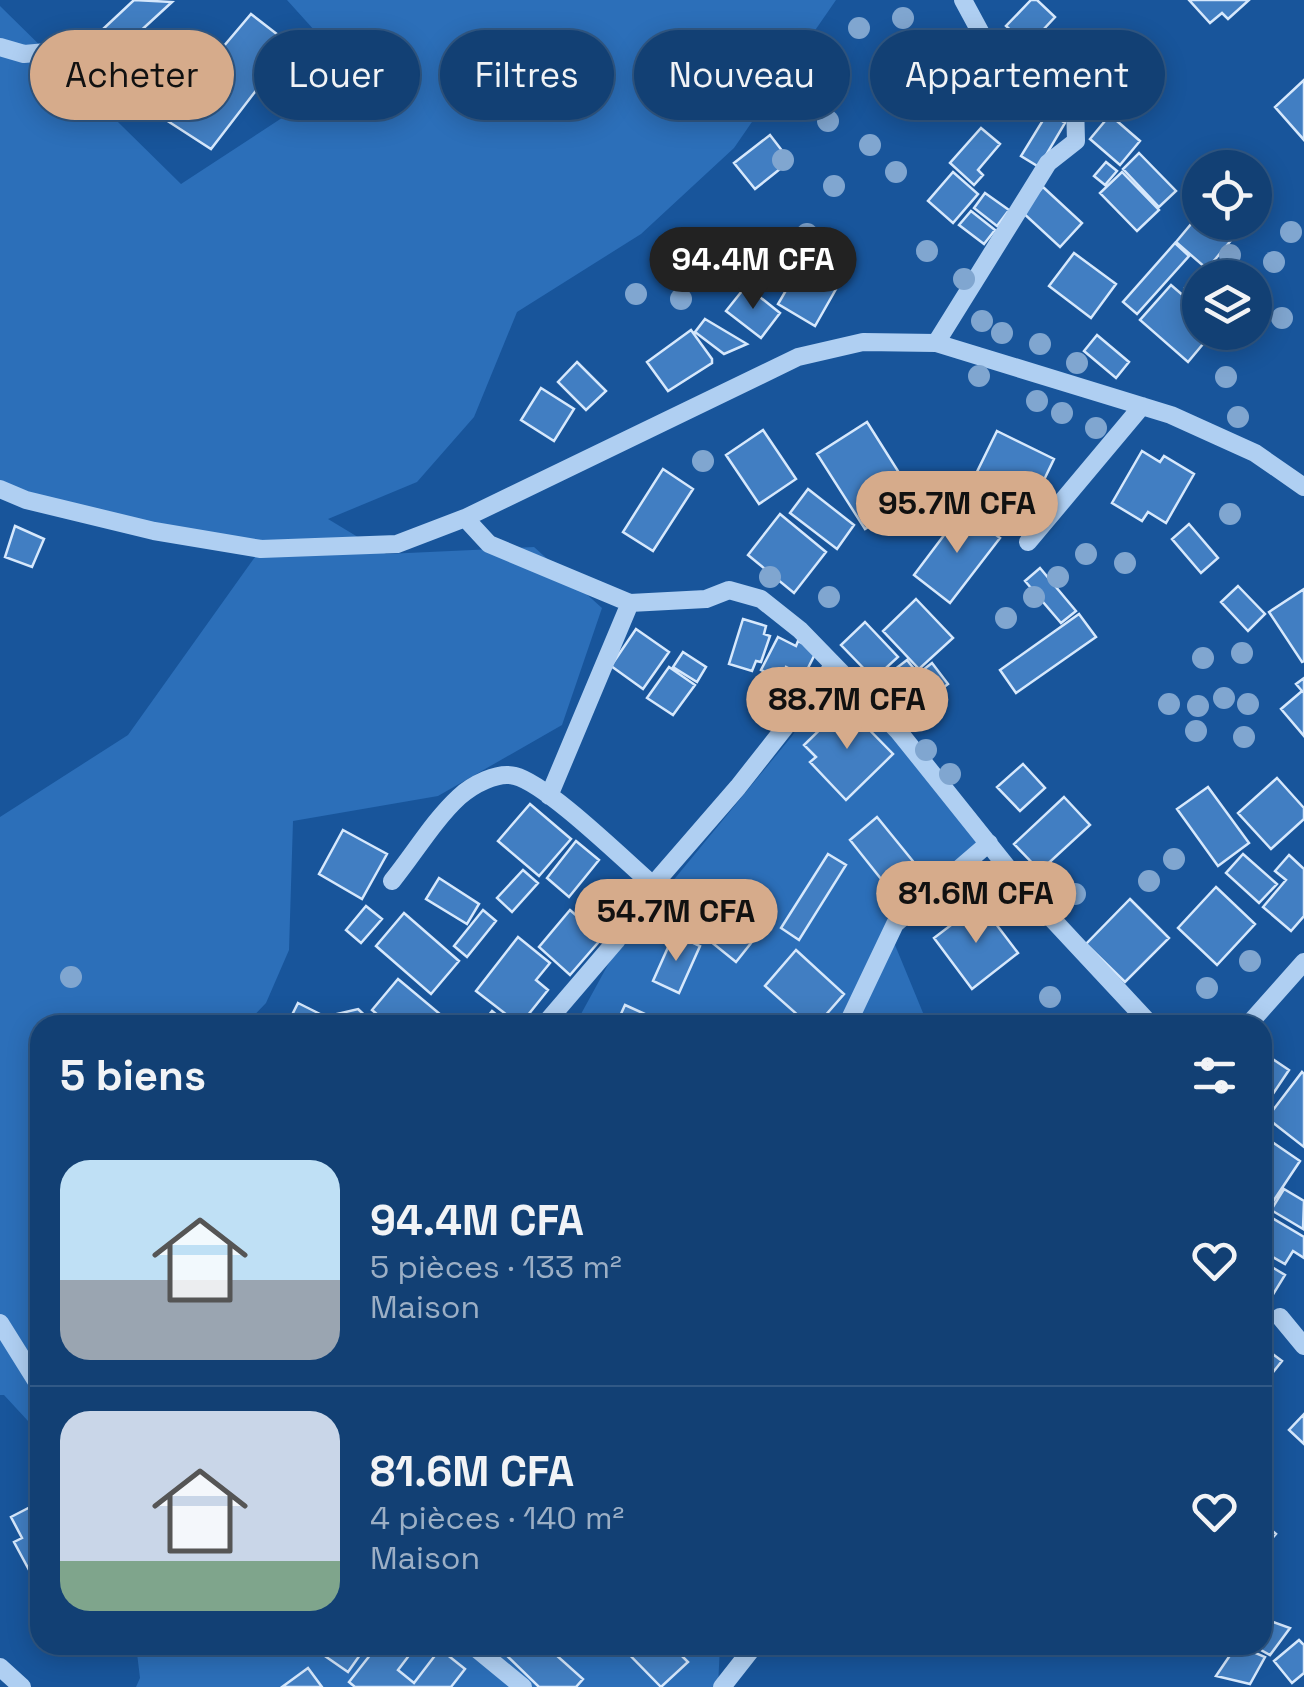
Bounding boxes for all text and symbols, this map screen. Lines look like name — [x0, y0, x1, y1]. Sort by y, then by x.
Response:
chip: Acheter — [30, 30, 234, 120]
chip: Louer — [254, 30, 420, 120]
chip: Filtres — [440, 30, 614, 120]
chip: Nouveau — [634, 30, 850, 120]
chip: Appartement — [870, 30, 1165, 120]
map controls — [1182, 150, 1272, 350]
button: locate — [1182, 150, 1272, 240]
pin: 94.4M CFA — [639, 227, 867, 312]
text: 94.4M CFA — [672, 239, 834, 279]
button: layers — [1182, 260, 1272, 350]
pin: 95.7M CFA — [843, 471, 1071, 556]
text: 95.7M CFA — [878, 483, 1036, 523]
pin: 88.7M CFA — [733, 667, 961, 752]
text: 88.7M CFA — [768, 679, 926, 719]
pin: 81.6M CFA — [862, 861, 1090, 946]
text: 81.6M CFA — [898, 873, 1054, 913]
pin: 54.7M CFA — [562, 879, 790, 964]
text: 54.7M CFA — [597, 891, 755, 931]
icon: filters — [1187, 1048, 1242, 1103]
text: 5 biens — [60, 1049, 206, 1102]
text: 94.4M CFA — [370, 1194, 584, 1247]
icon: home — [140, 1200, 260, 1320]
icon: heart — [1187, 1233, 1242, 1288]
text: 5 pièces · 133 m² — [370, 1247, 622, 1287]
text: Maison — [370, 1287, 480, 1327]
text: 81.6M CFA — [370, 1445, 574, 1498]
icon: home — [140, 1451, 260, 1571]
icon: heart — [1187, 1484, 1242, 1539]
text: 4 pièces · 140 m² — [370, 1498, 624, 1538]
text: Maison — [370, 1538, 480, 1578]

